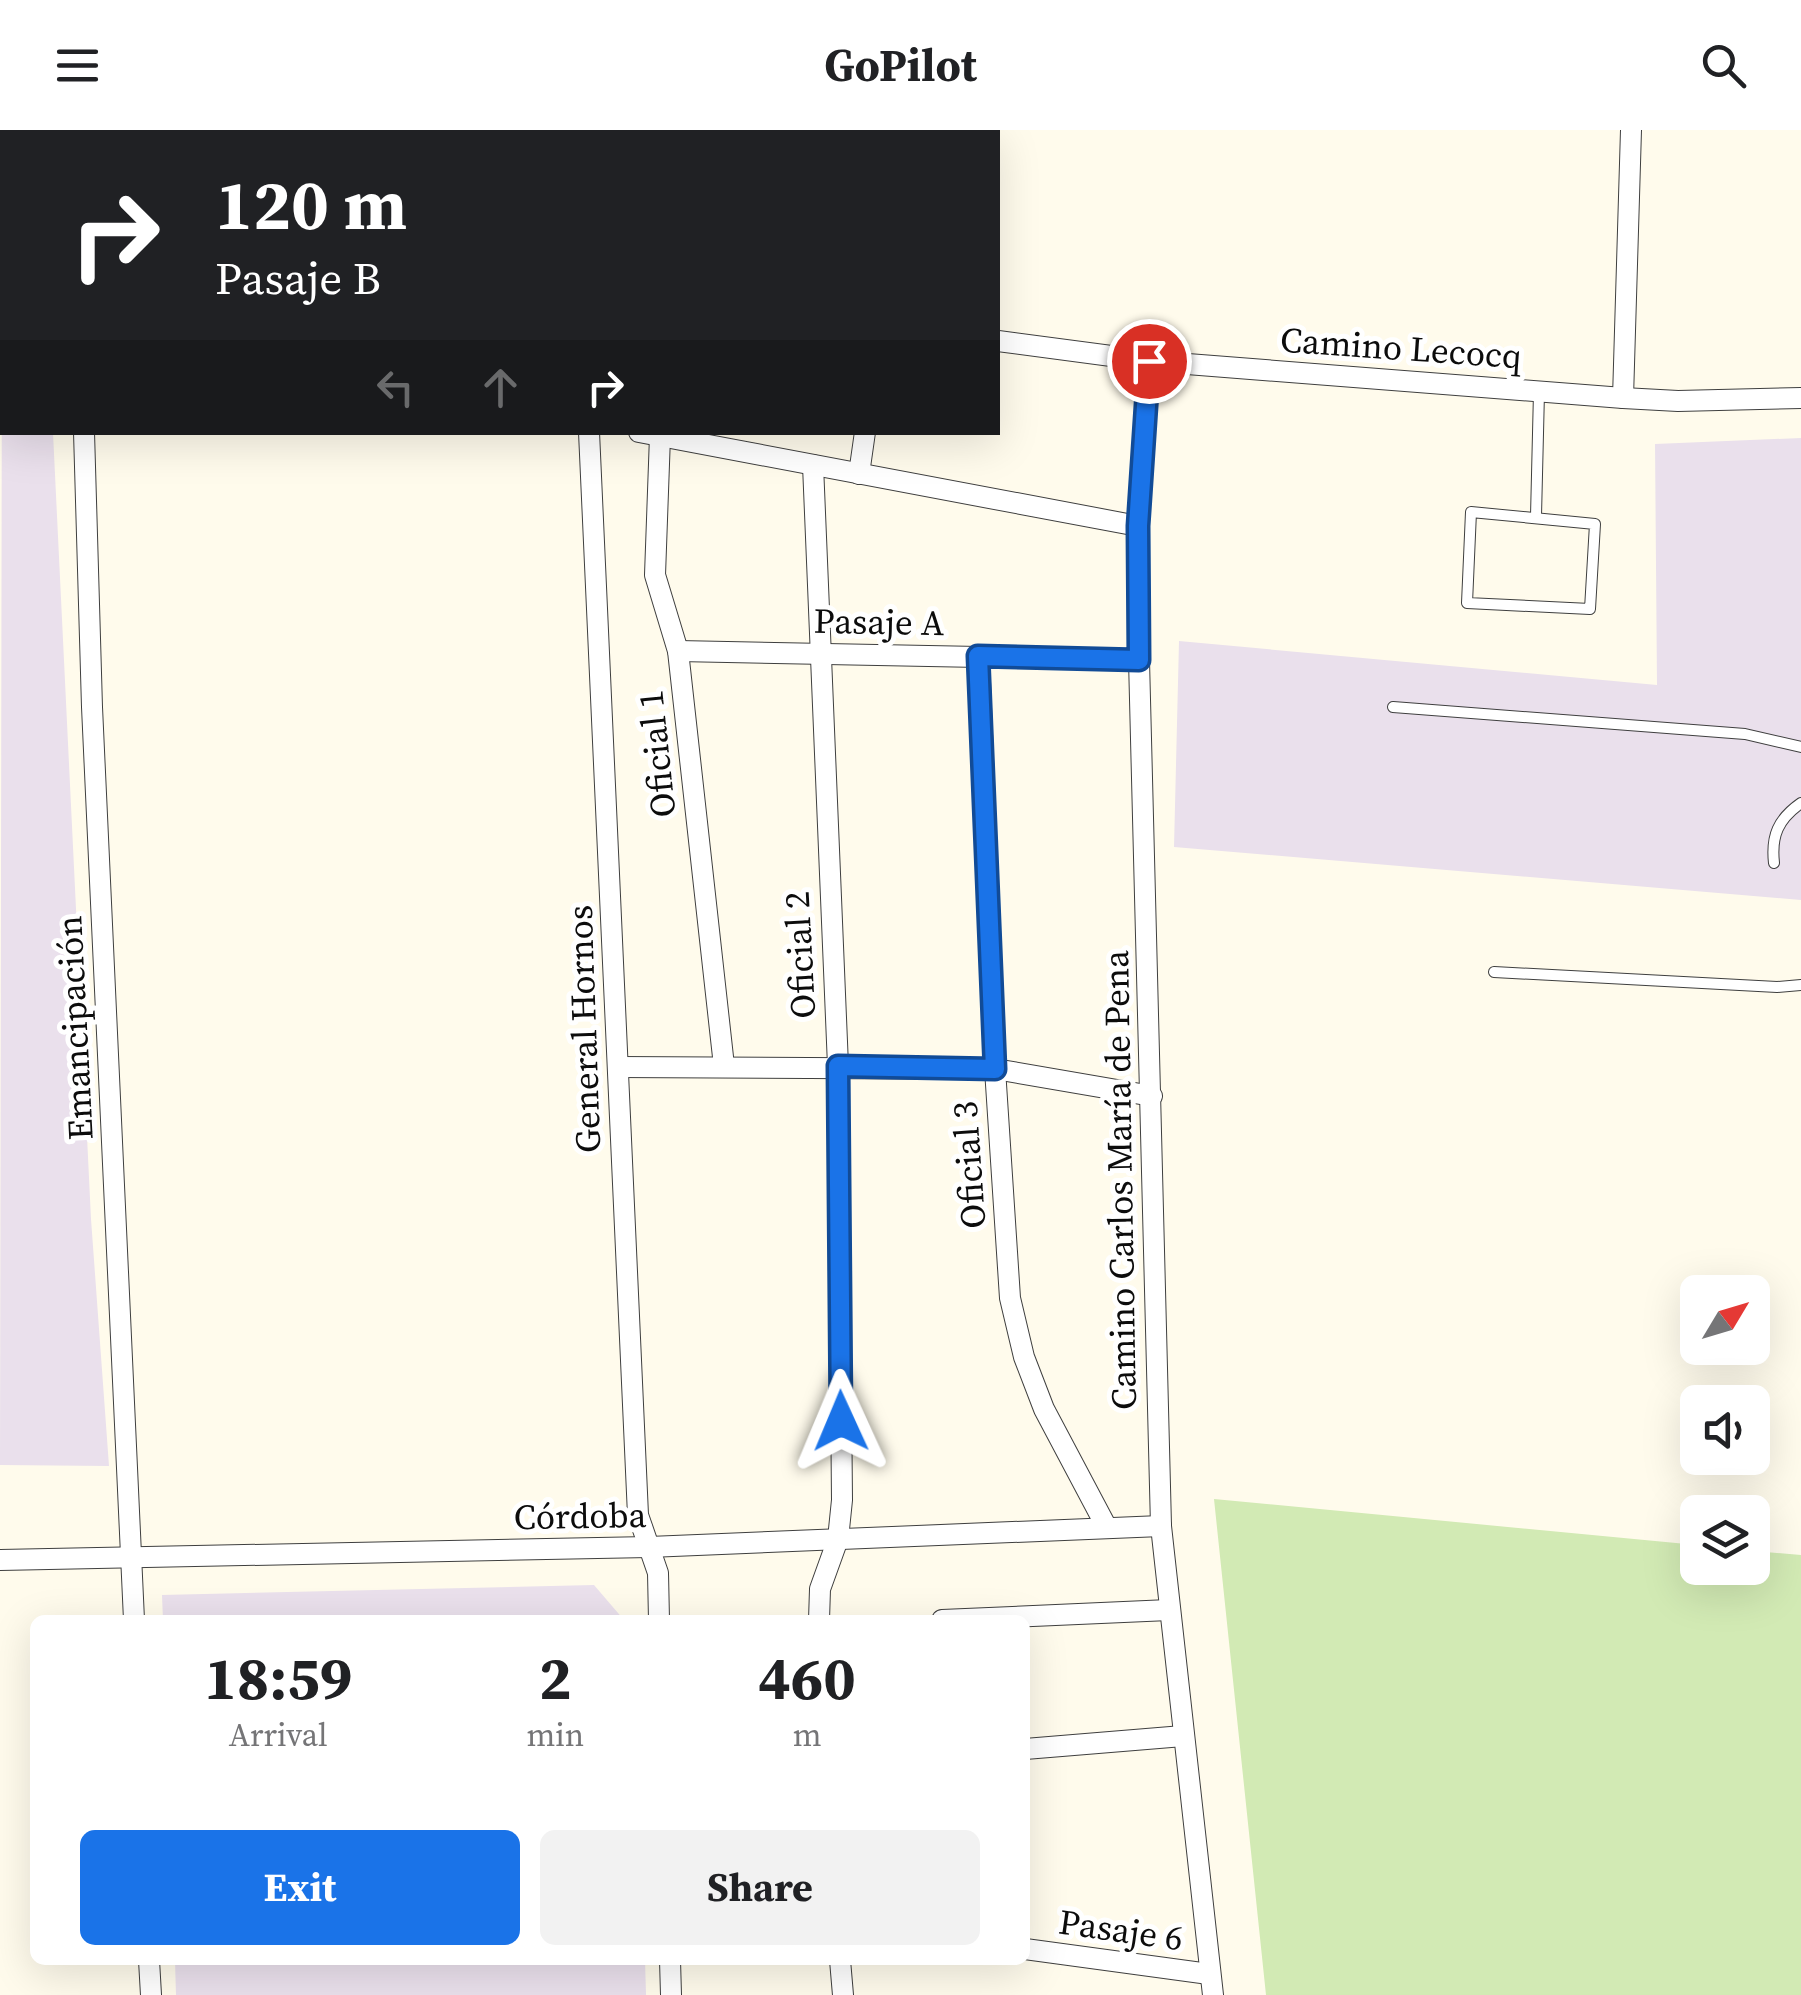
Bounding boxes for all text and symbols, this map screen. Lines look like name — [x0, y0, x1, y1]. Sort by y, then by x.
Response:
text: GoPilot — [824, 34, 977, 96]
icon: menu — [50, 38, 105, 93]
icon: search — [1696, 38, 1751, 93]
text: 120 m — [215, 156, 407, 252]
icon: right — [50, 170, 180, 300]
text: Pasaje B — [215, 247, 381, 309]
street label: Camino Lecocq — [1279, 316, 1524, 380]
pin — [1107, 319, 1192, 404]
icon: arrive — [1122, 334, 1177, 389]
icon: left — [368, 360, 423, 415]
icon: ahead — [473, 360, 528, 415]
icon: right — [578, 360, 633, 415]
street label: Pasaje A — [813, 597, 945, 647]
street label: Oficial 1 — [626, 688, 688, 820]
street label: Oficial 2 — [773, 890, 827, 1020]
street label: General Hornos — [556, 904, 612, 1154]
street label: Emancipación — [45, 914, 105, 1142]
street label: Camino Carlos María de Pena — [1092, 950, 1148, 1410]
street label: Oficial 3 — [941, 1100, 997, 1230]
north arrow — [1680, 1275, 1770, 1365]
map controls — [1680, 1275, 1770, 1585]
position arrow — [789, 1369, 893, 1473]
button: sound — [1680, 1385, 1770, 1475]
street label: Córdoba — [513, 1491, 647, 1541]
button: layers — [1680, 1495, 1770, 1585]
text: 18:59 — [204, 1637, 352, 1719]
text: 2 — [539, 1637, 572, 1719]
text: 460 — [758, 1637, 856, 1719]
text: Arrival — [229, 1713, 328, 1757]
text: min — [526, 1713, 584, 1757]
text: m — [793, 1713, 821, 1757]
button: Exit — [80, 1830, 520, 1945]
button: Share — [540, 1830, 980, 1945]
street label: Pasaje 6 — [1056, 1898, 1186, 1962]

